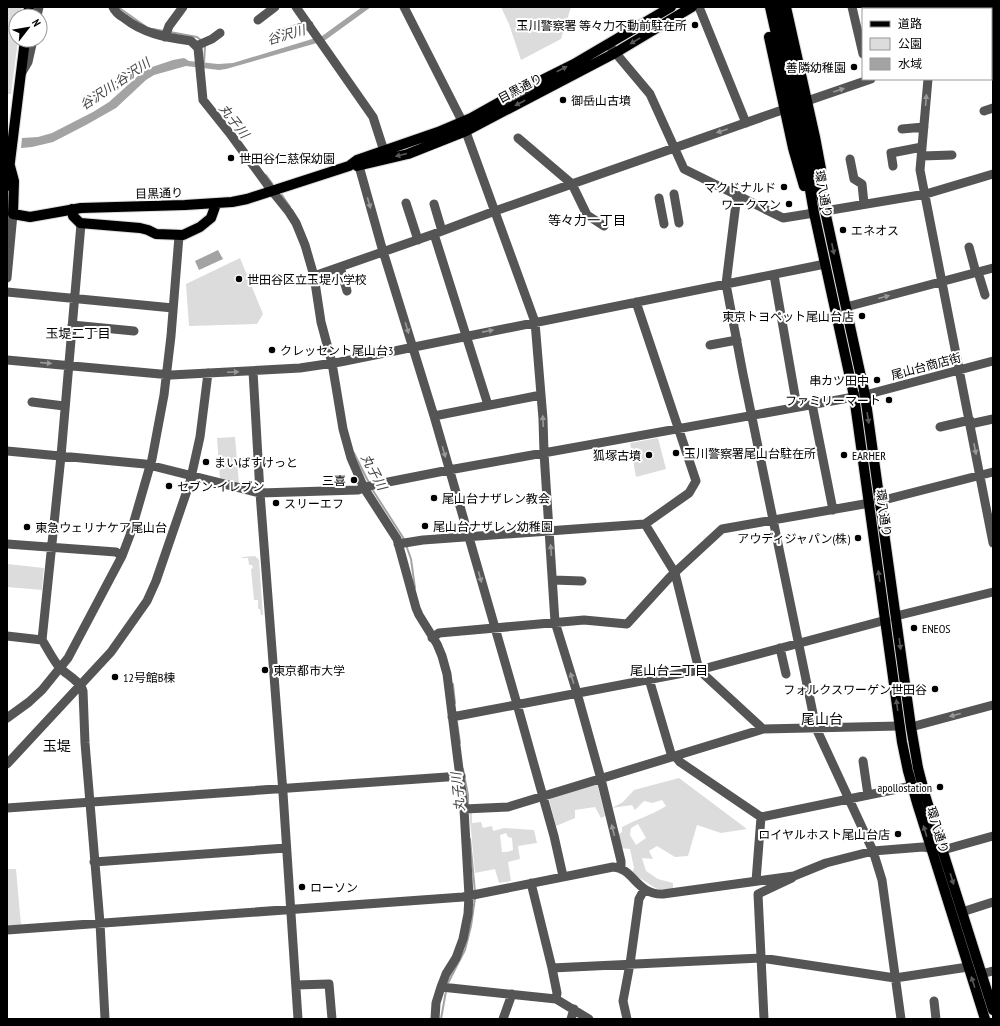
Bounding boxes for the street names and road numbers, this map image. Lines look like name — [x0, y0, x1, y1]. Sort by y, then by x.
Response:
street label: 目黒通り — [495, 70, 545, 106]
street label: 環八通り — [812, 169, 836, 219]
street label: 目黒通り — [135, 185, 183, 201]
street label: 尾山台商店街 — [889, 349, 963, 383]
street label: 環八通り — [873, 488, 895, 538]
street label: 環八通り — [924, 805, 952, 855]

